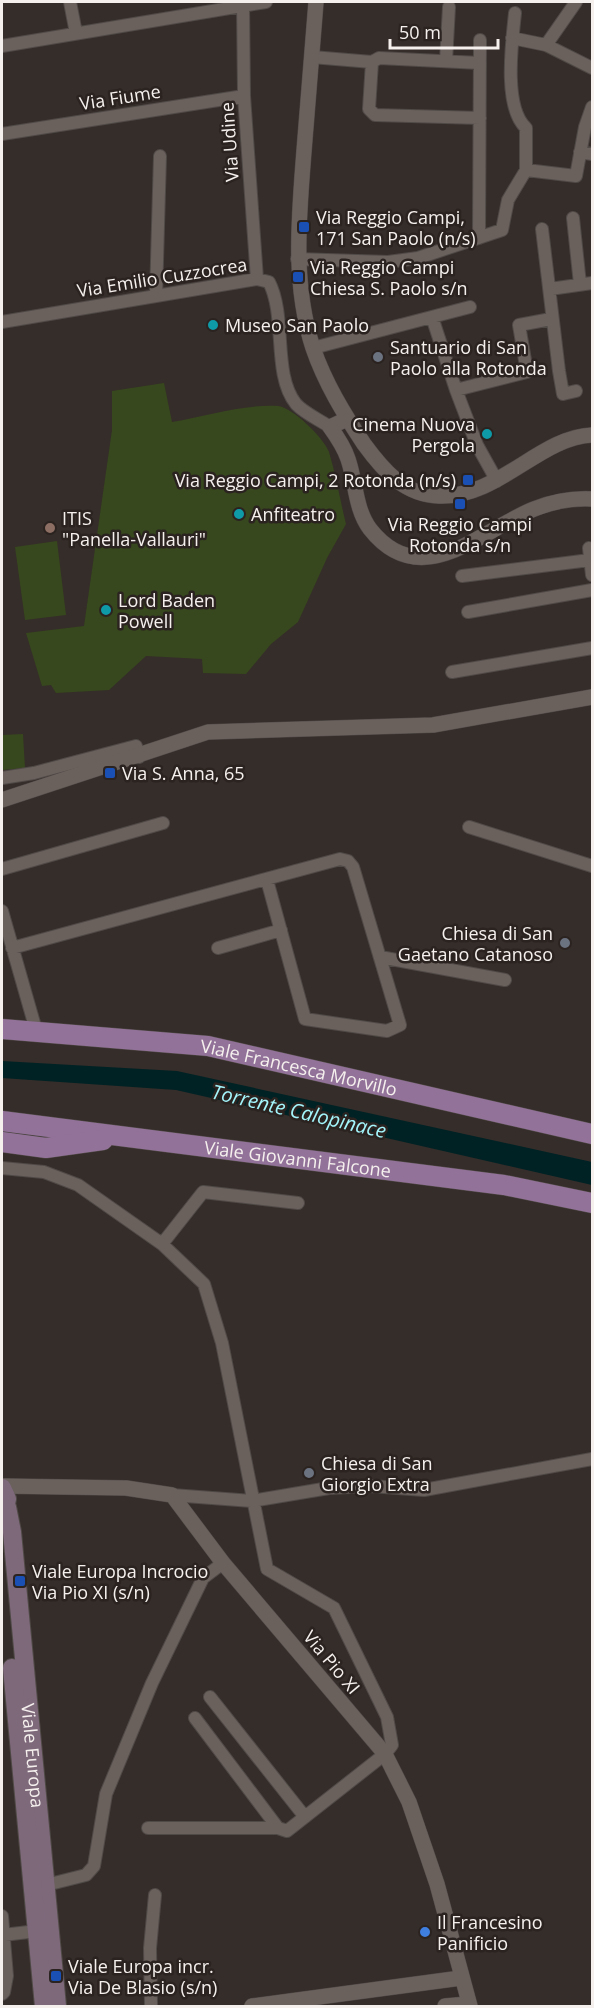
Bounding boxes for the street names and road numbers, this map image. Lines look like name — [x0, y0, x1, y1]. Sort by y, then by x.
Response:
street label: Via Fiume — [78, 79, 162, 115]
street label: Via Udine — [214, 101, 244, 183]
street label: Via Emilio Cuzzocrea — [75, 252, 249, 302]
street label: Viale Francesca Morvillo — [200, 1033, 400, 1101]
street label: Viale Giovanni Falcone — [203, 1135, 392, 1182]
street label: Via Pio XI — [298, 1625, 366, 1699]
street label: Viale Europa — [16, 1702, 50, 1809]

